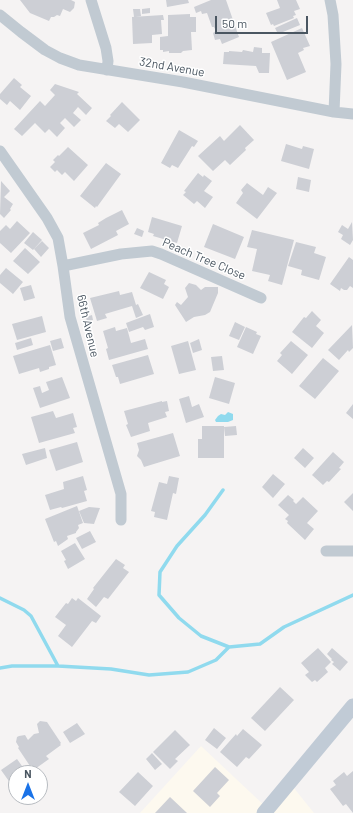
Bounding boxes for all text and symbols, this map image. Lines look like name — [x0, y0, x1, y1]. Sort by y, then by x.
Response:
scale bar — [217, 8, 310, 34]
text: 50 m — [222, 16, 247, 30]
street label: 32nd Avenue — [138, 54, 206, 80]
street label: Peach Tree Close — [160, 235, 248, 283]
street label: 66th Avenue — [74, 293, 102, 359]
north arrow — [8, 765, 48, 805]
text: N — [24, 767, 32, 780]

